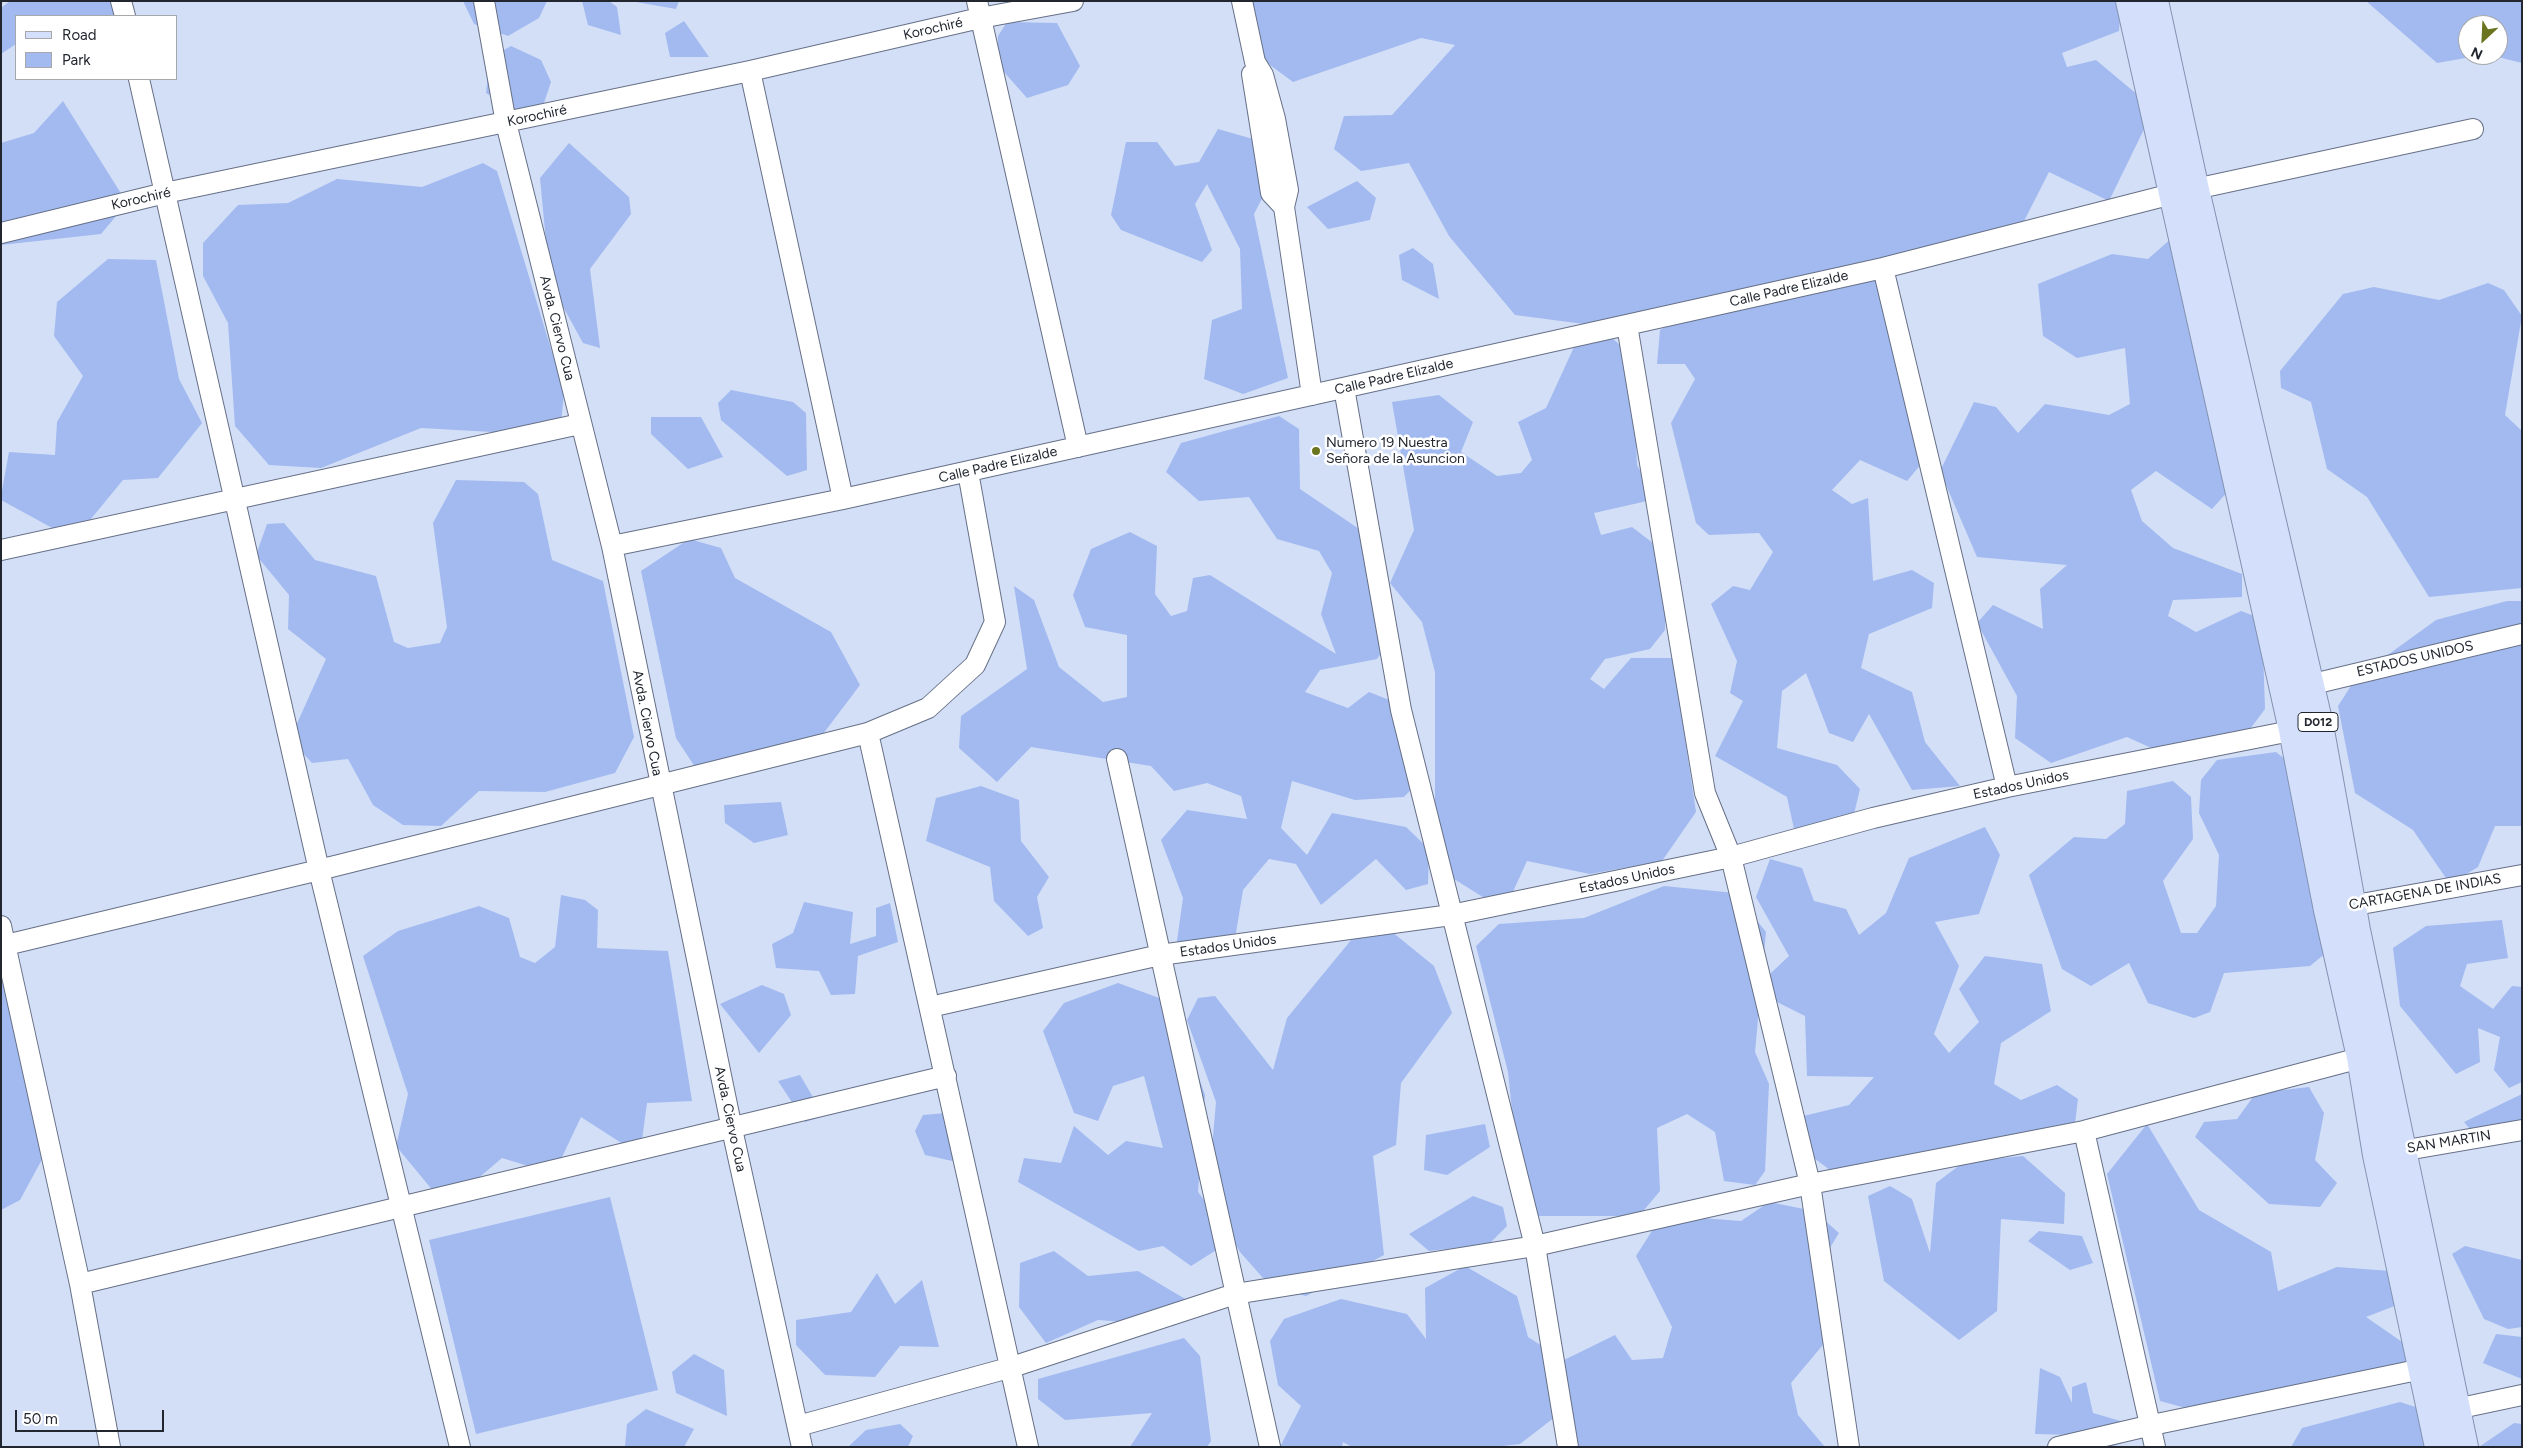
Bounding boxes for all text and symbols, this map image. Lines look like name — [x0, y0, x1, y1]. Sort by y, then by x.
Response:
street label: Korochiré — [902, 14, 964, 44]
legend — [15, 15, 178, 80]
north arrow — [2458, 15, 2508, 65]
text: Road — [62, 26, 97, 44]
text: N — [2468, 43, 2485, 63]
text: Park — [62, 51, 91, 69]
street label: Korochiré — [506, 102, 568, 130]
street label: Korochiré — [110, 184, 172, 214]
street label: Calle Padre Elizalde — [1728, 267, 1850, 311]
street label: Avda. Ciervo Cua — [536, 274, 578, 382]
street label: Calle Padre Elizalde — [1333, 355, 1455, 399]
place label: Numero 19 Nuestra Señora de la Asuncion — [1326, 435, 1465, 468]
street label: Calle Padre Elizalde — [937, 443, 1059, 487]
marker: Numero 19 Nuestra Señora de la Asuncion — [1310, 445, 1322, 457]
street label: ESTADOS UNIDOS — [2355, 637, 2475, 681]
street label: Avda. Ciervo Cua — [628, 669, 666, 777]
road number: D012 — [2298, 712, 2338, 732]
street label: Estados Unidos — [1972, 767, 2070, 803]
street label: Estados Unidos — [1578, 861, 1676, 897]
street label: CARTAGENA DE INDIAS — [2348, 870, 2502, 914]
street label: Estados Unidos — [1179, 931, 1277, 961]
street label: Avda. Ciervo Cua — [711, 1065, 749, 1173]
street label: SAN MARTIN — [2406, 1127, 2492, 1157]
scale bar — [18, 1400, 166, 1432]
text: 50 m — [23, 1410, 58, 1428]

